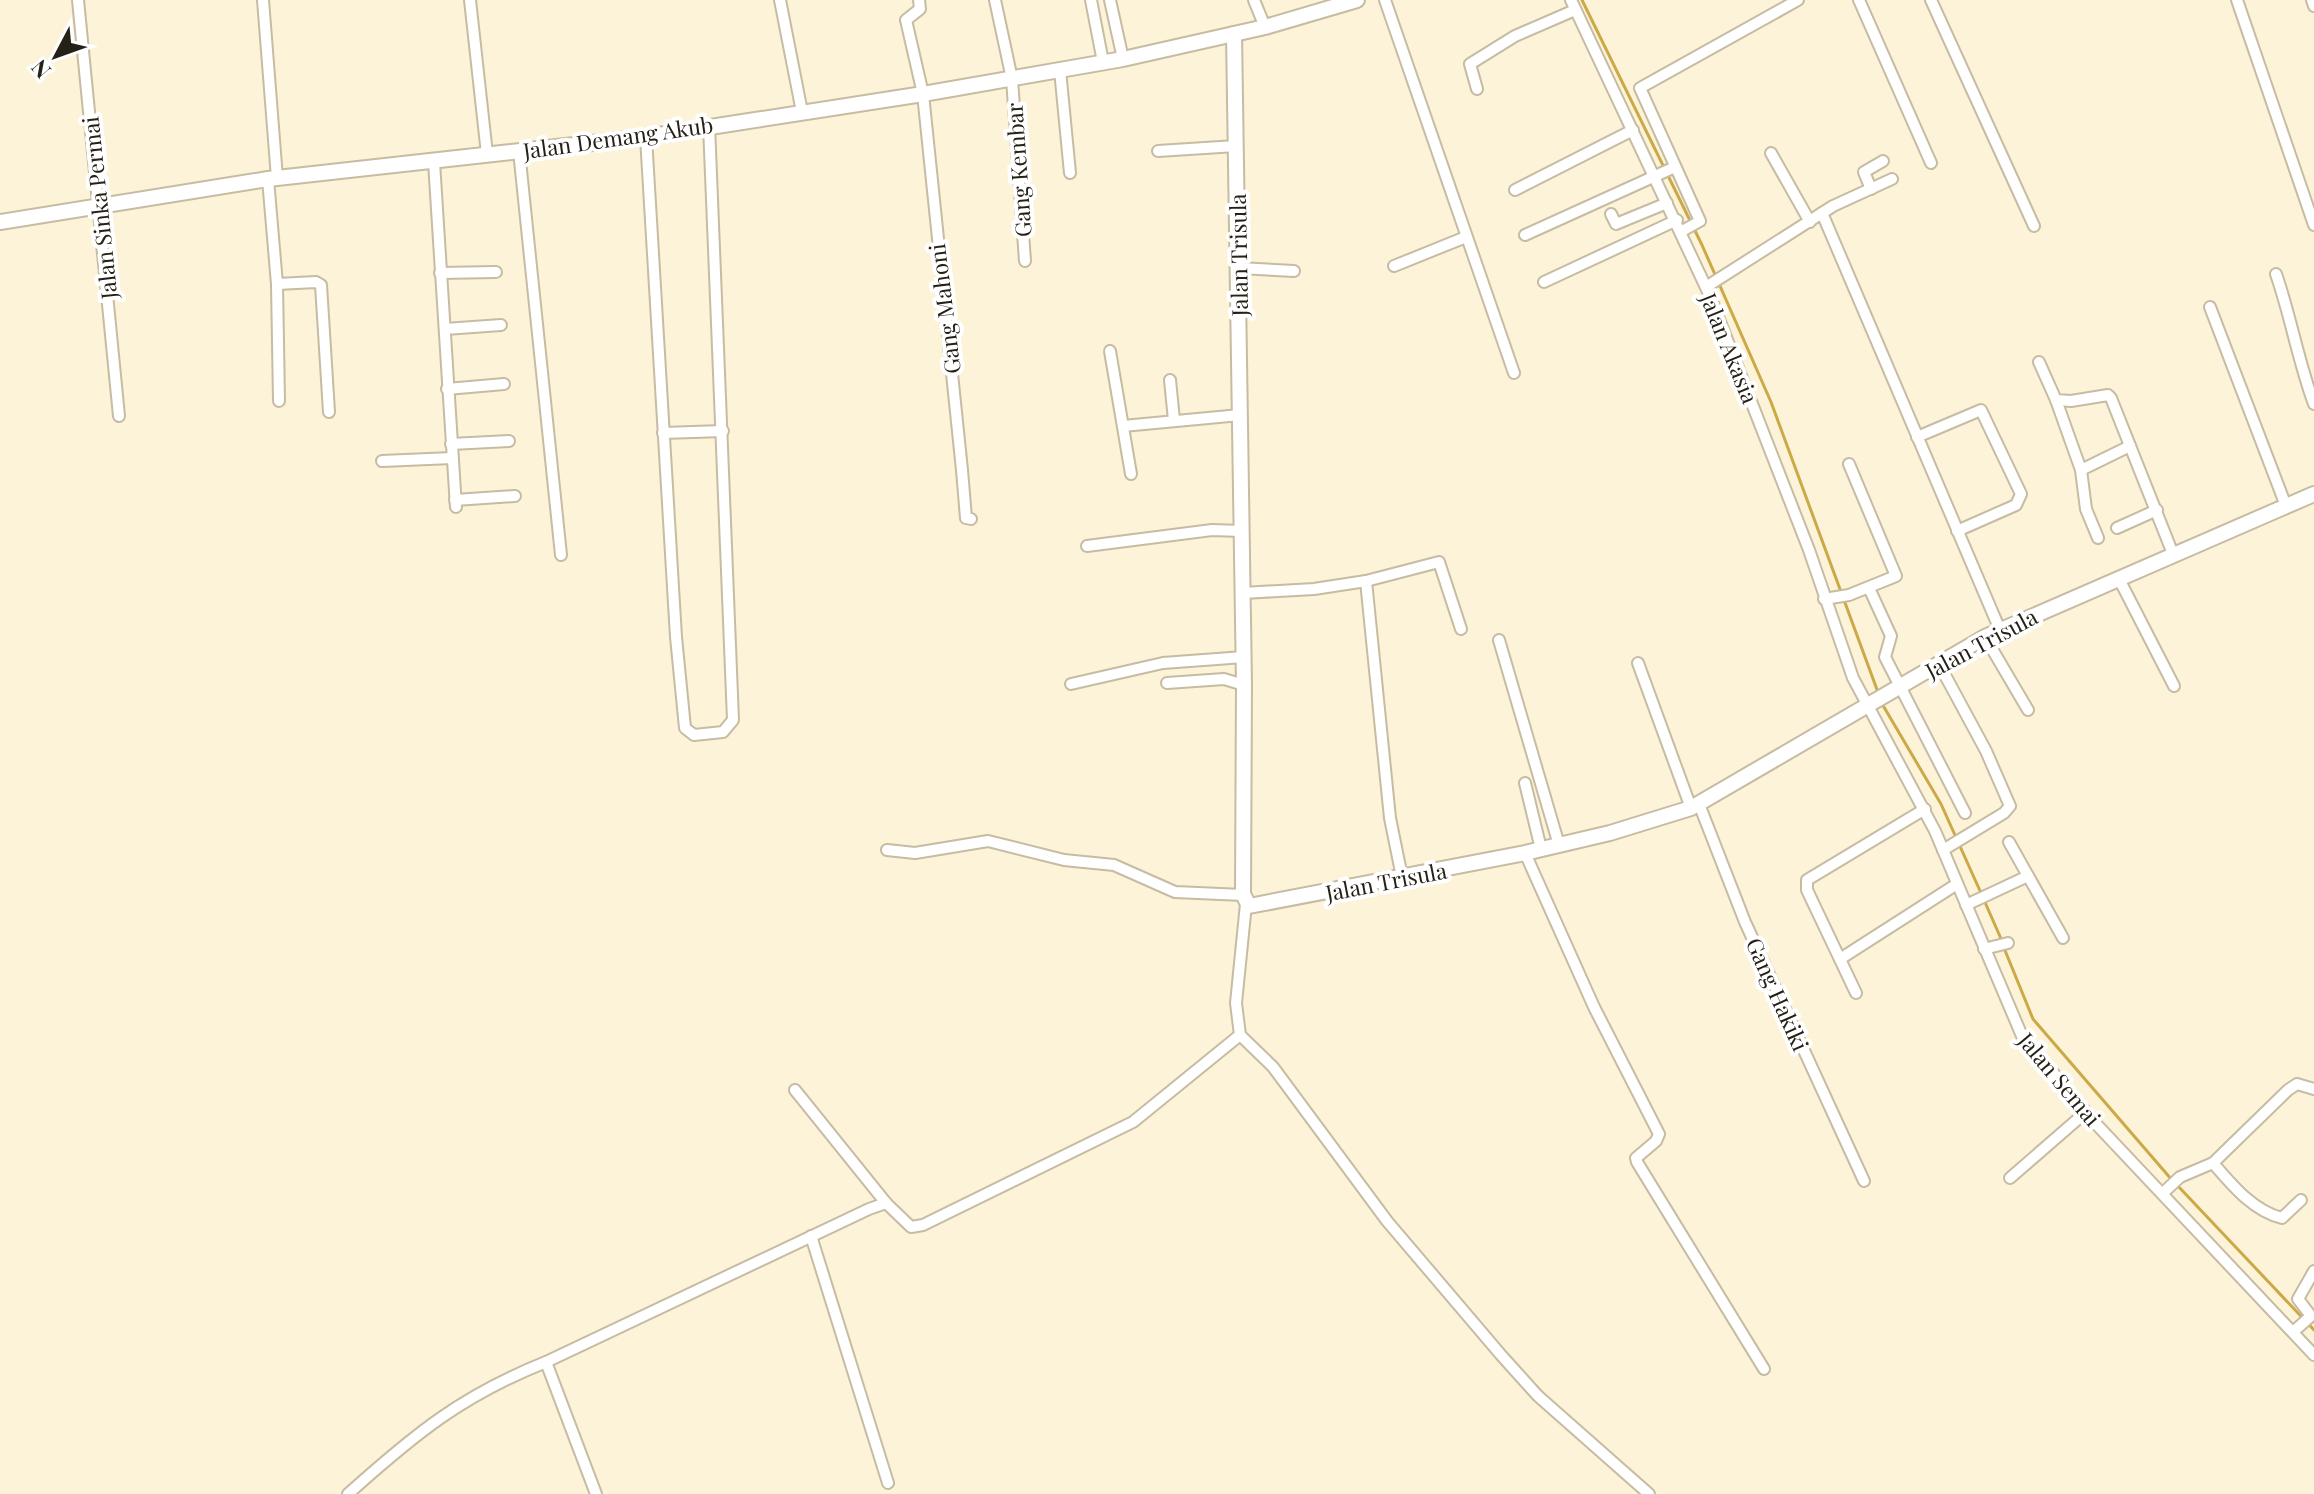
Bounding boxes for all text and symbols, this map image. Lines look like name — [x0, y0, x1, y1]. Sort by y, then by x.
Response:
north arrow — [16, 16, 96, 96]
text: N — [24, 54, 57, 86]
street label: Gang Kembar — [998, 102, 1038, 238]
street label: Jalan Demang Akub — [520, 109, 715, 165]
street label: Jalan Sinka Permai — [74, 115, 124, 302]
street label: Jalan Trisula — [1222, 193, 1254, 318]
street label: Gang Mahoni — [921, 242, 967, 376]
street label: Jalan Akasia — [1694, 287, 1766, 408]
street label: Jalan Trisula — [1919, 601, 2042, 686]
street label: Jalan Trisula — [1322, 855, 1449, 908]
street label: Gang Hakiki — [1740, 933, 1816, 1055]
street label: Jalan Semai — [2011, 1025, 2108, 1132]

